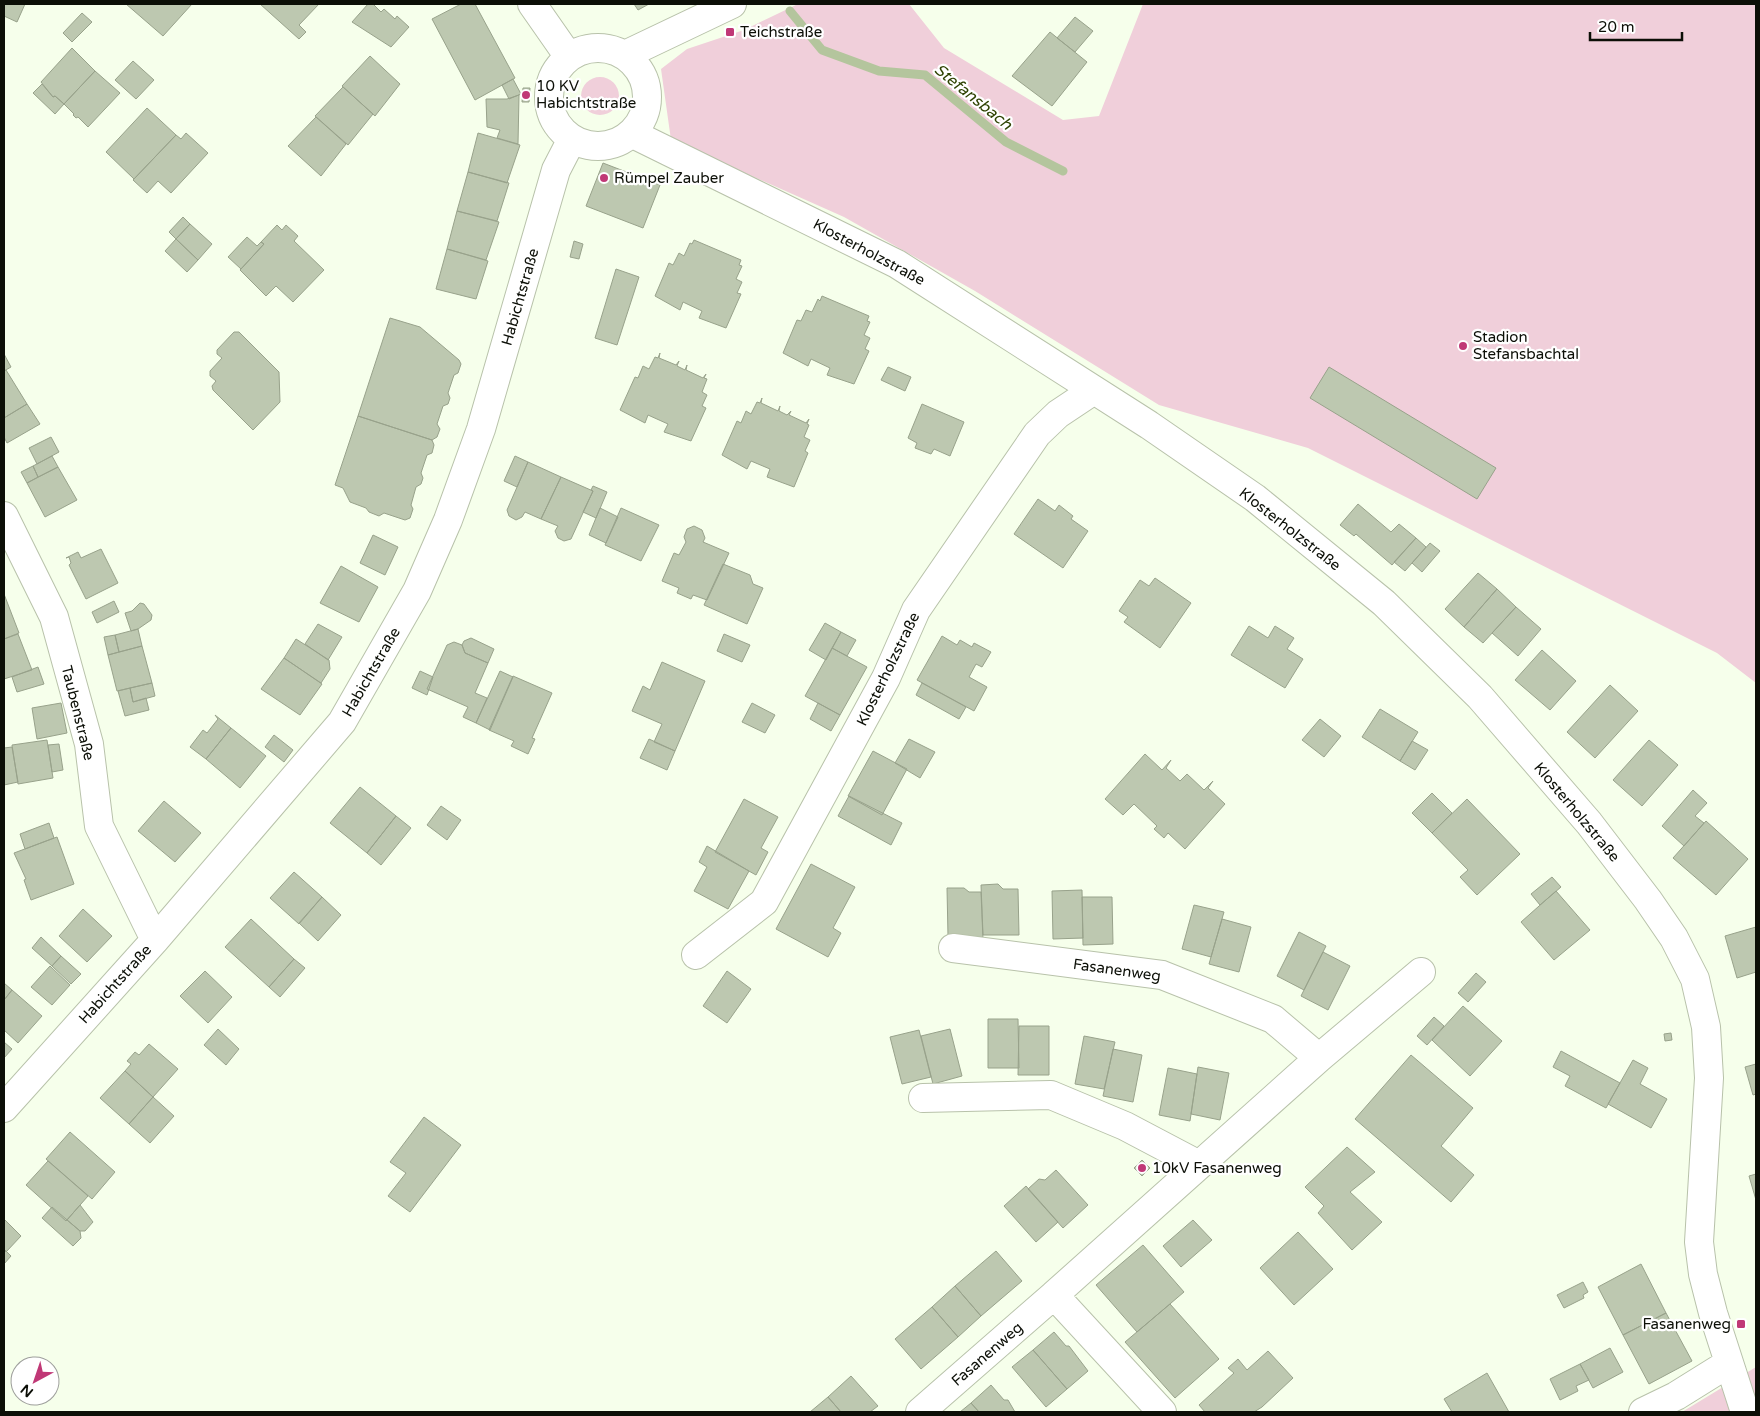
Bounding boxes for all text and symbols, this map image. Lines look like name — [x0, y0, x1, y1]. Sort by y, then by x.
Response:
scale bar — [1590, 10, 1682, 42]
text: 20 m — [1598, 18, 1635, 36]
place label: Teichstraße — [740, 23, 822, 41]
marker: Teichstraße — [724, 26, 736, 38]
water label: Stefansbach — [930, 60, 1017, 135]
place label: 10 KV Habichtstraße — [536, 77, 636, 112]
marker: 10 KV Habichtstraße — [520, 89, 532, 101]
place label: Rümpel Zauber — [614, 169, 724, 187]
marker: Rümpel Zauber — [598, 172, 610, 184]
street label: Klosterholzstraße — [810, 215, 928, 289]
street label: Habichtstraße — [498, 246, 542, 348]
place label: Stadion Stefansbachtal — [1473, 328, 1579, 363]
marker: Stadion Stefansbachtal — [1457, 340, 1469, 352]
street label: Klosterholzstraße — [1236, 484, 1344, 574]
street label: Klosterholzstraße — [853, 609, 923, 729]
street label: Habichtstraße — [338, 624, 404, 720]
street label: Taubenstraße — [58, 664, 98, 762]
street label: Klosterholzstraße — [1530, 759, 1624, 865]
street label: Habichtstraße — [75, 941, 155, 1027]
street label: Fasanenweg — [1072, 955, 1162, 985]
place label: 10kV Fasanenweg — [1152, 1159, 1282, 1177]
marker: 10kV Fasanenweg — [1136, 1162, 1148, 1174]
place label: Fasanenweg — [1643, 1315, 1731, 1333]
street label: Fasanenweg — [948, 1318, 1026, 1390]
marker: Fasanenweg — [1735, 1318, 1747, 1330]
north arrow — [10, 1356, 60, 1406]
text: N — [17, 1380, 37, 1401]

